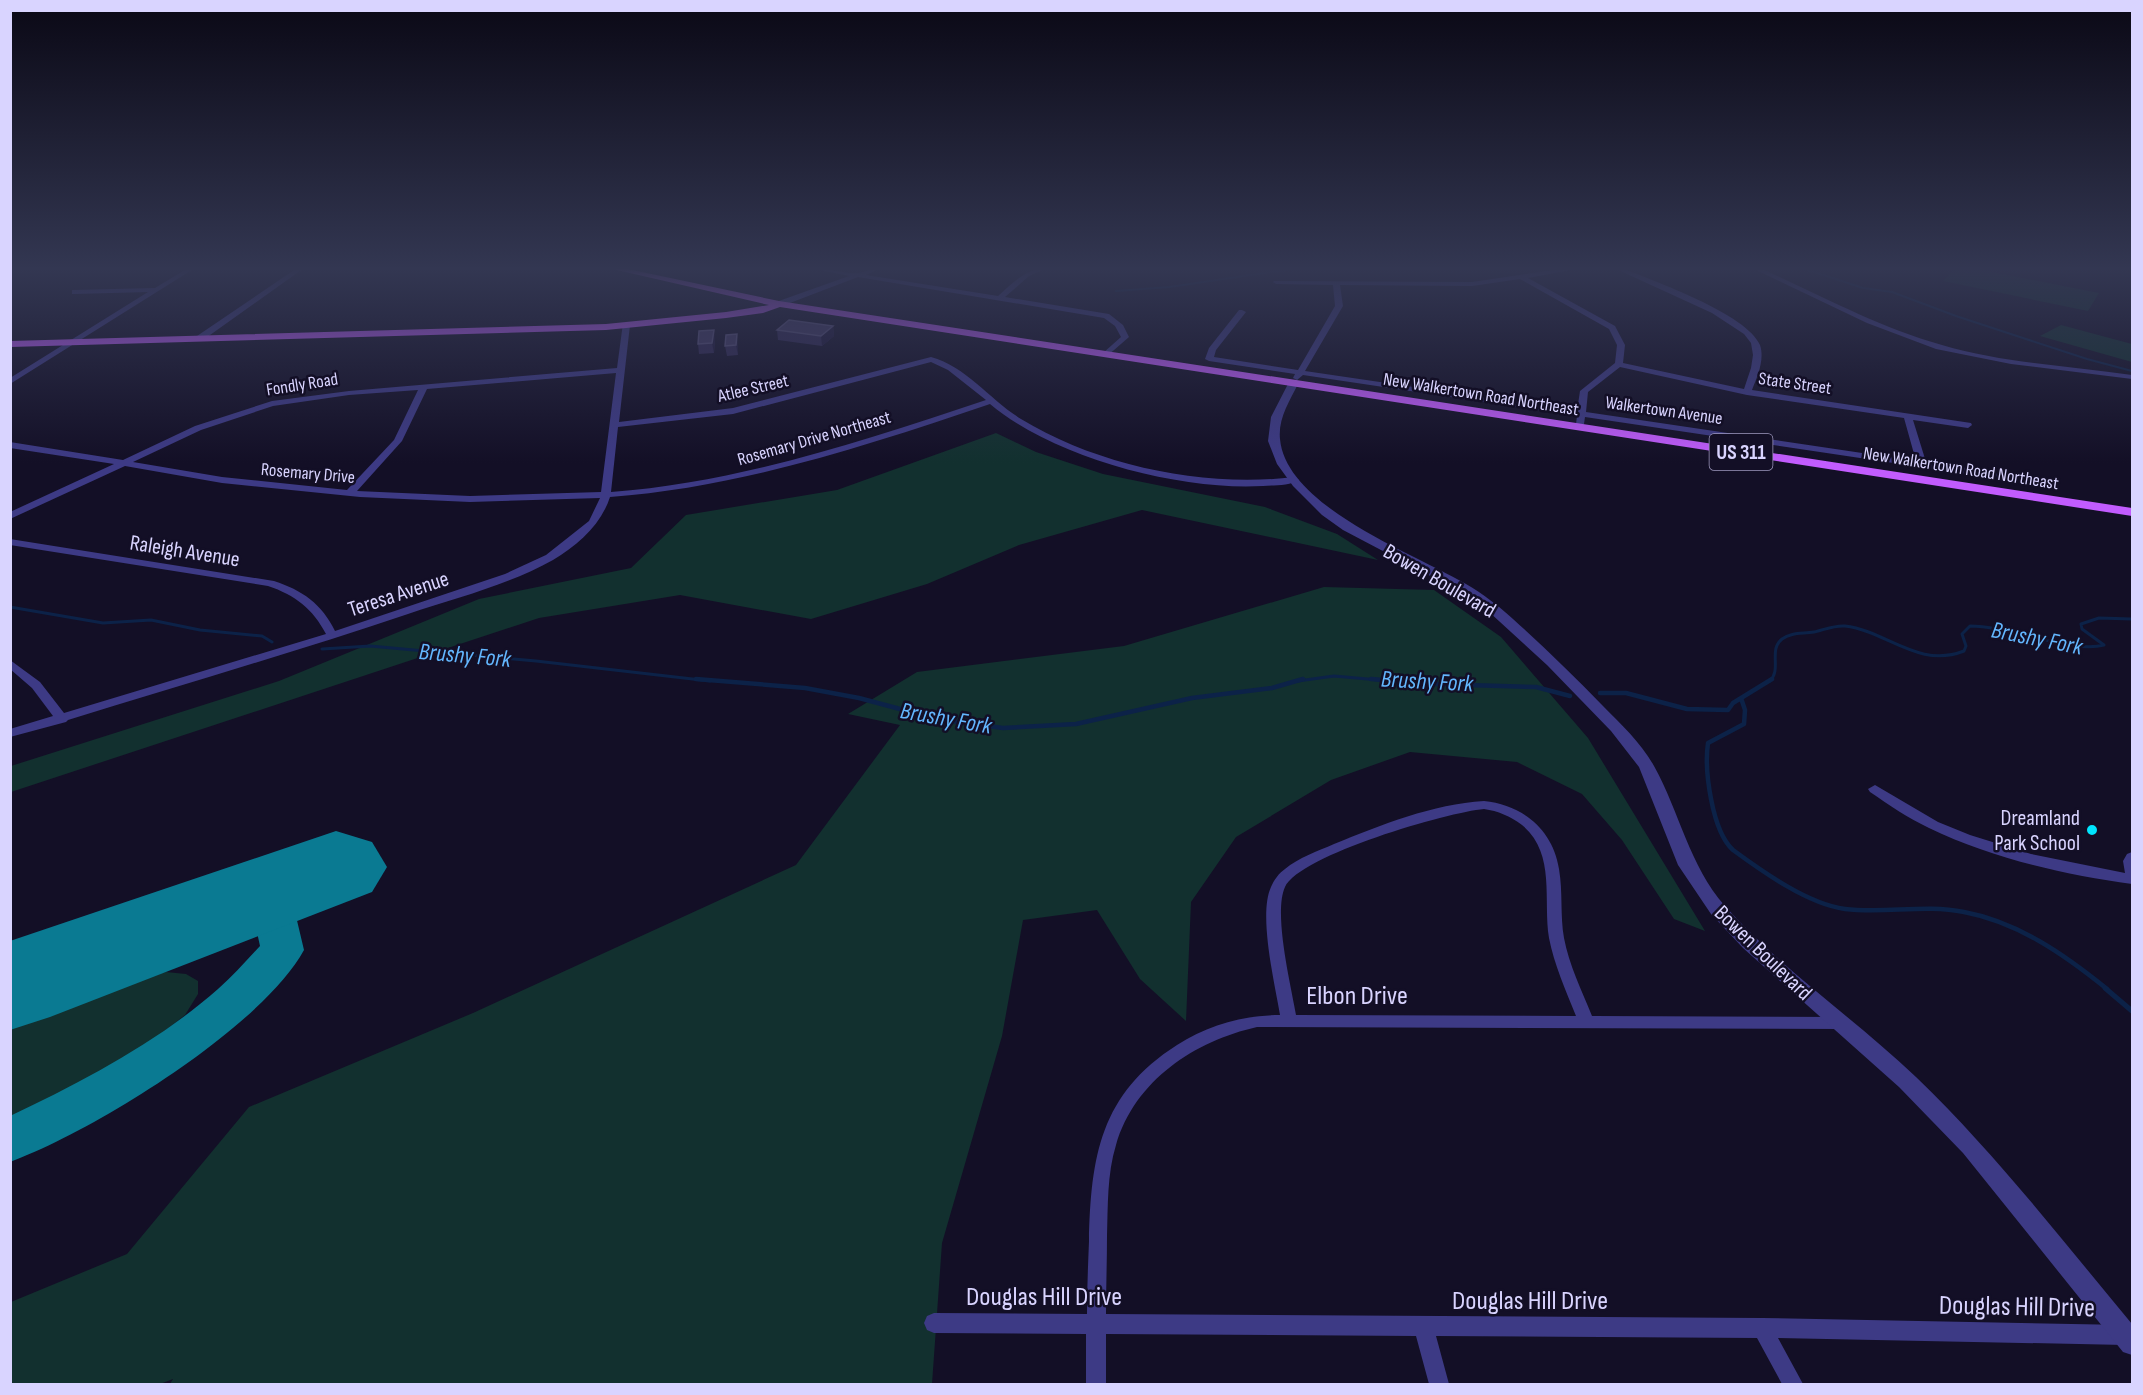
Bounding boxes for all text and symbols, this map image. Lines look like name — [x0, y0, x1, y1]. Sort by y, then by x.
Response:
street label: Fondly Road — [265, 368, 339, 401]
street label: State Street — [1757, 368, 1833, 399]
street label: New Walkertown Road Northeast — [1382, 369, 1581, 420]
street label: Atlee Street — [715, 370, 791, 407]
street label: Walkertown Avenue — [1604, 392, 1724, 429]
street label: Rosemary Drive Northeast — [735, 406, 894, 470]
road number: US 311 — [1710, 434, 1772, 470]
street label: New Walkertown Road Northeast — [1862, 443, 2061, 494]
street label: Rosemary Drive — [260, 459, 356, 488]
street label: Raleigh Avenue — [128, 529, 242, 573]
street label: Bowen Boulevard — [1378, 538, 1500, 624]
street label: Teresa Avenue — [345, 565, 452, 623]
water label: Brushy Fork — [1989, 615, 2086, 662]
water label: Brushy Fork — [418, 637, 513, 674]
water label: Brushy Fork — [1380, 665, 1475, 698]
water label: Brushy Fork — [898, 696, 995, 741]
place label: Dreamland Park School — [1994, 805, 2080, 857]
marker: Dreamland Park School — [2085, 823, 2099, 837]
street label: Bowen Boulevard — [1708, 900, 1817, 1006]
street label: Elbon Drive — [1306, 980, 1408, 1012]
street label: Douglas Hill Drive — [966, 1281, 1122, 1313]
street label: Douglas Hill Drive — [1452, 1285, 1608, 1317]
street label: Douglas Hill Drive — [1939, 1290, 2095, 1324]

